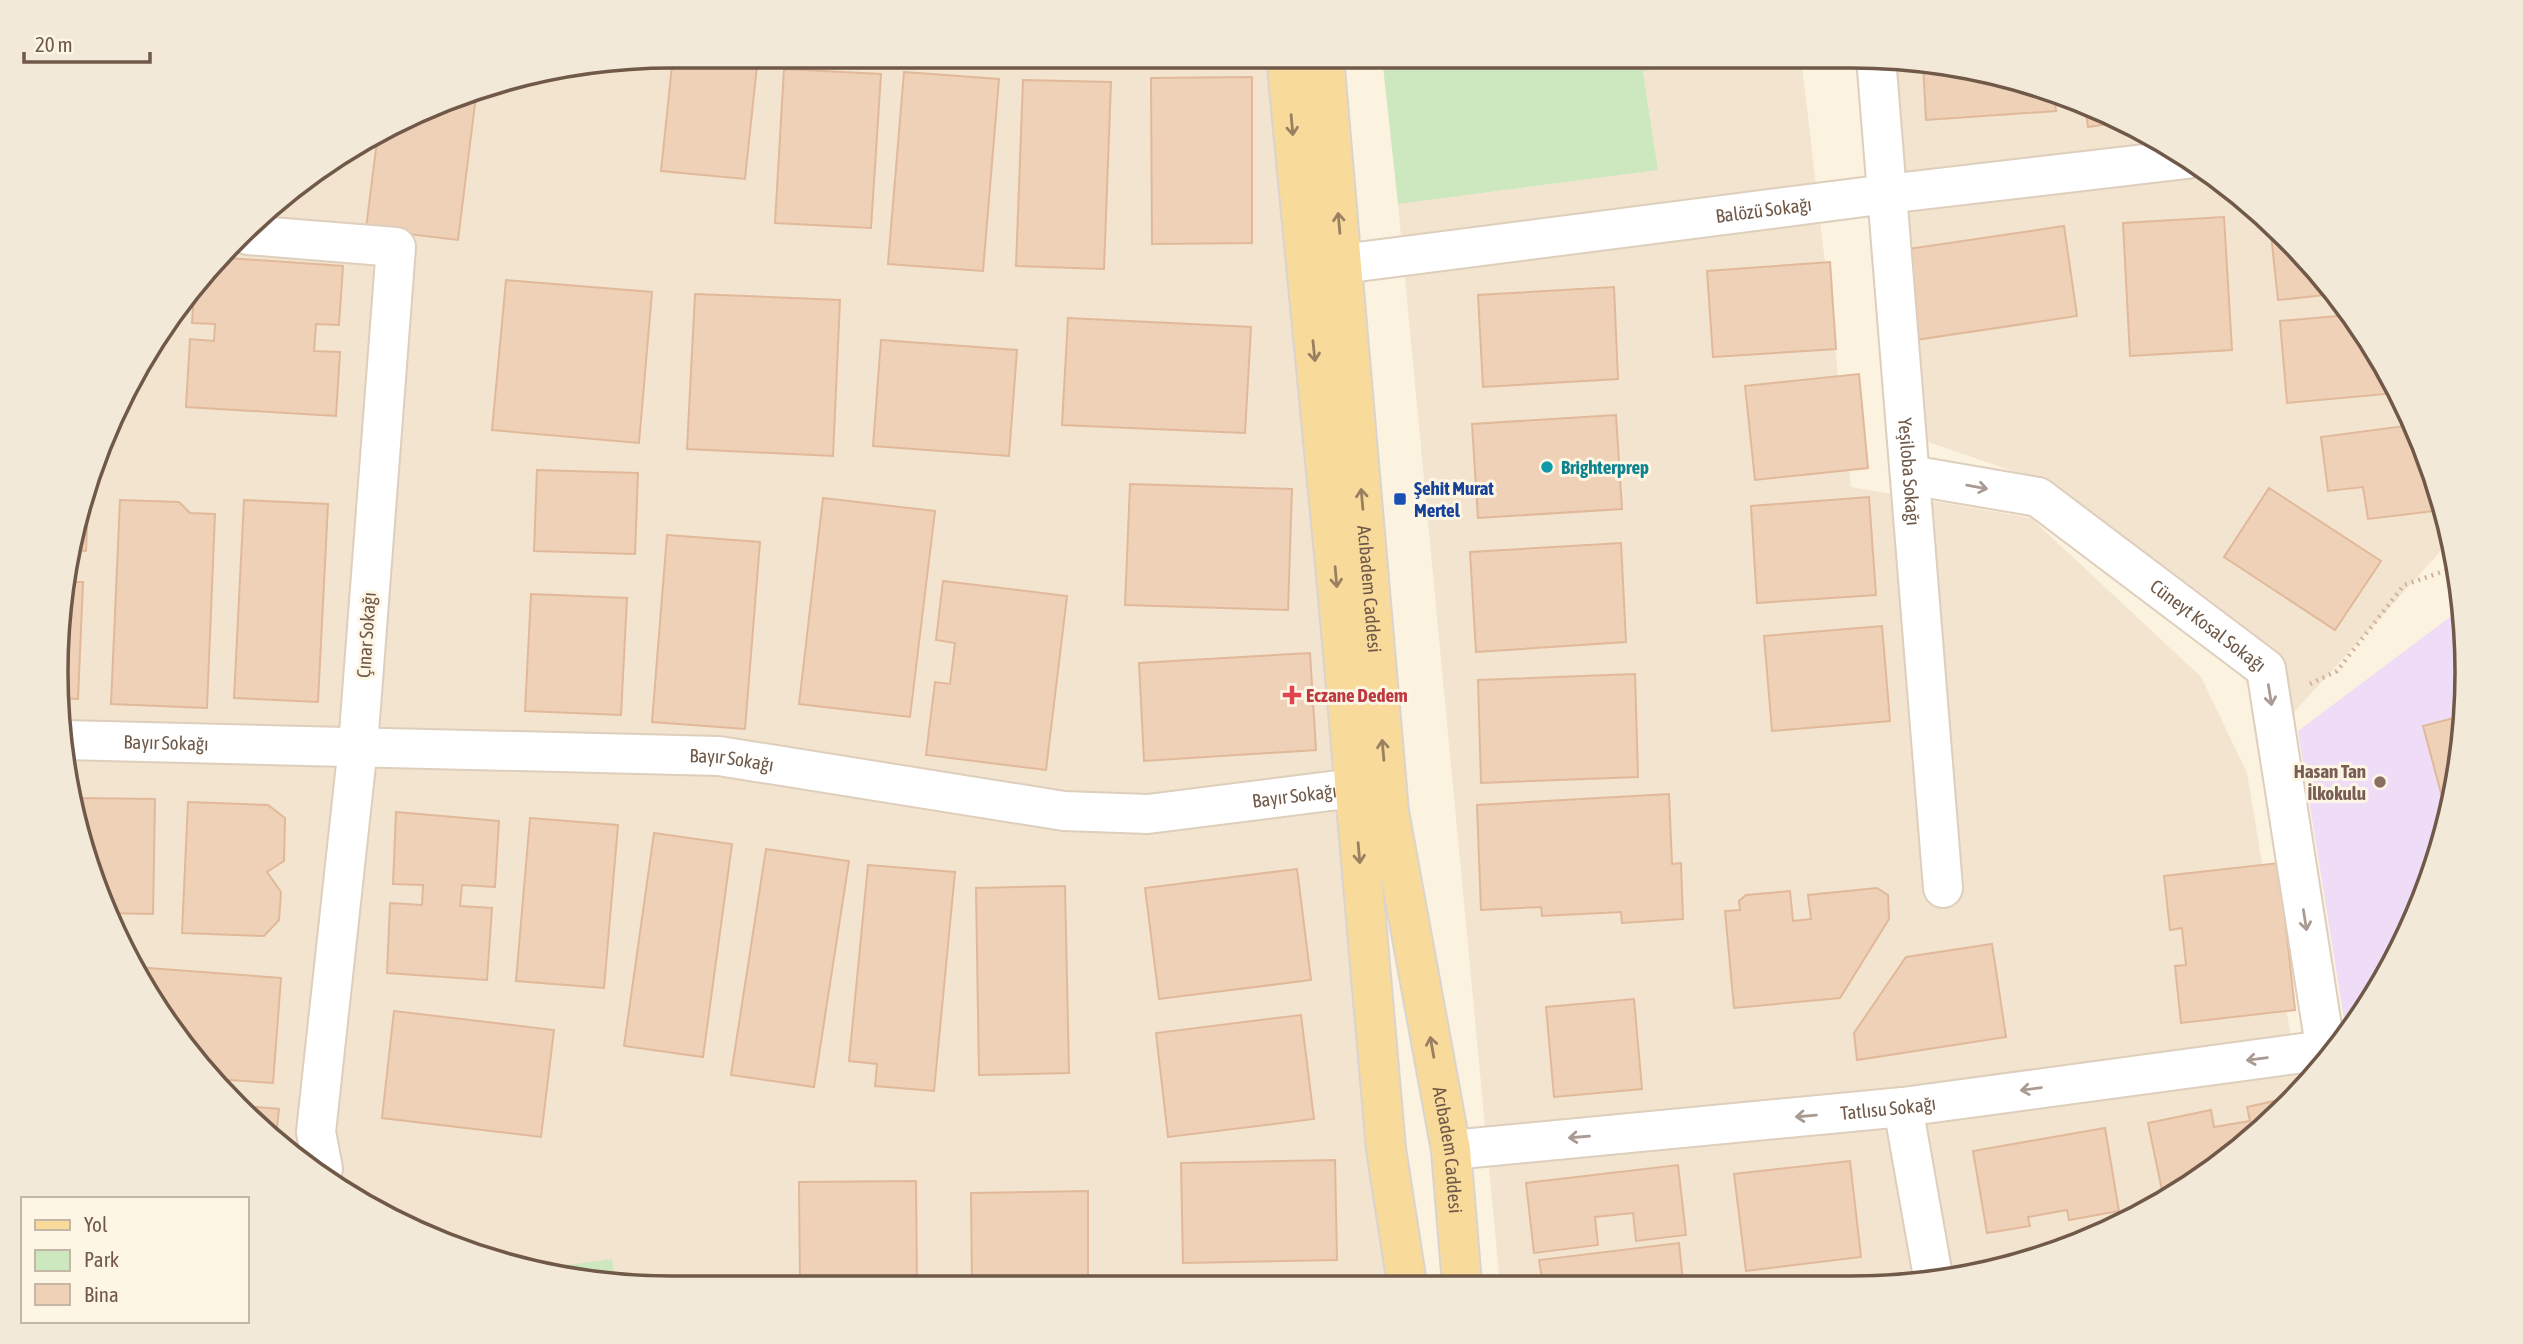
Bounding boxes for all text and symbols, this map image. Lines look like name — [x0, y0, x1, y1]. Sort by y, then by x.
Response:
scale bar — [24, 21, 150, 65]
text: 20 m — [35, 32, 73, 56]
one-way arrow — [1286, 113, 1299, 135]
street label: Balözü Sokağı — [1714, 193, 1813, 227]
one-way arrow — [1332, 212, 1345, 235]
one-way arrow — [1308, 339, 1321, 362]
street label: Yeşiloba Sokağı — [1894, 417, 1925, 526]
place label: Brighterprep — [1561, 456, 1649, 478]
marker: Brighterprep — [1539, 459, 1555, 475]
place label: Şehit Murat Mertel — [1414, 477, 1494, 521]
one-way arrow — [1965, 481, 1988, 494]
one-way arrow — [1355, 488, 1368, 510]
marker: Şehit Murat Mertel — [1392, 491, 1408, 507]
street label: Acıbadem Caddesi — [1353, 524, 1386, 654]
one-way arrow — [1330, 566, 1343, 588]
street label: Cüneyt Kosal Sokağı — [2146, 575, 2270, 676]
street label: Çınar Sokağı — [352, 591, 380, 679]
place label: Eczane Dedem — [1306, 684, 1408, 706]
one-way arrow — [2264, 684, 2277, 706]
marker: Eczane Dedem — [1284, 687, 1300, 703]
street label: Bayır Sokağı — [123, 730, 209, 755]
one-way arrow — [1376, 739, 1389, 762]
street label: Bayır Sokağı — [689, 744, 775, 776]
place label: Hasan Tan İlkokulu — [2294, 760, 2366, 804]
marker: Hasan Tan İlkokulu — [2372, 774, 2388, 790]
street label: Bayır Sokağı — [1251, 779, 1338, 812]
one-way arrow — [1353, 841, 1366, 864]
one-way arrow — [2299, 908, 2312, 931]
one-way arrow — [1425, 1036, 1438, 1059]
one-way arrow — [2246, 1053, 2269, 1066]
one-way arrow — [2021, 1083, 2043, 1096]
street label: Acıbadem Caddesi — [1429, 1085, 1467, 1214]
street label: Tatlısu Sokağı — [1839, 1092, 1937, 1124]
one-way arrow — [1795, 1110, 1817, 1123]
one-way arrow — [1568, 1131, 1591, 1144]
legend — [21, 1197, 248, 1323]
text: Yol — [84, 1212, 108, 1236]
text: Park — [84, 1247, 119, 1271]
text: Bina — [84, 1282, 119, 1306]

